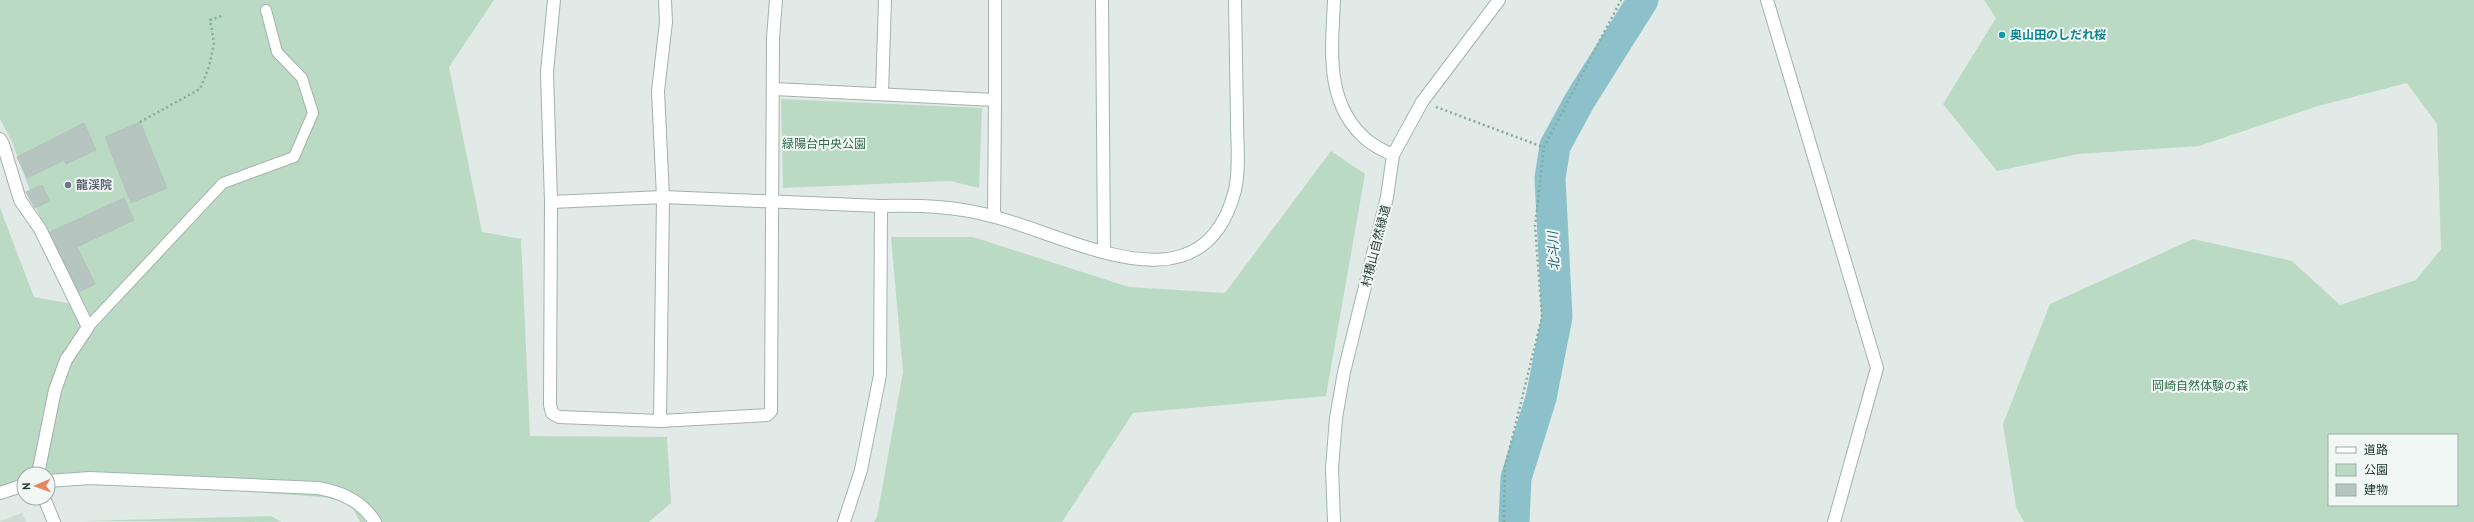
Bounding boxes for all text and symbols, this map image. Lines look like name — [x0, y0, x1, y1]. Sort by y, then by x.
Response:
place label: 奥山田のしだれ桜 — [2010, 27, 2106, 42]
marker: 奥山田のしだれ桜 — [1997, 30, 2007, 40]
park label: 緑陽台中央公園 — [782, 136, 866, 151]
place label: 龍渓院 — [76, 177, 112, 192]
marker: 龍渓院 — [63, 180, 73, 190]
street label: 村積山自然緑道 — [1358, 203, 1393, 288]
water label: 北斗川 — [1544, 229, 1563, 271]
park label: 岡崎自然体験の森 — [2152, 378, 2248, 393]
legend — [2328, 434, 2458, 506]
text: 道路 — [2364, 442, 2388, 457]
text: 公園 — [2364, 462, 2388, 477]
north arrow — [16, 466, 56, 506]
text: N — [19, 482, 33, 490]
text: 建物 — [2364, 482, 2388, 497]

